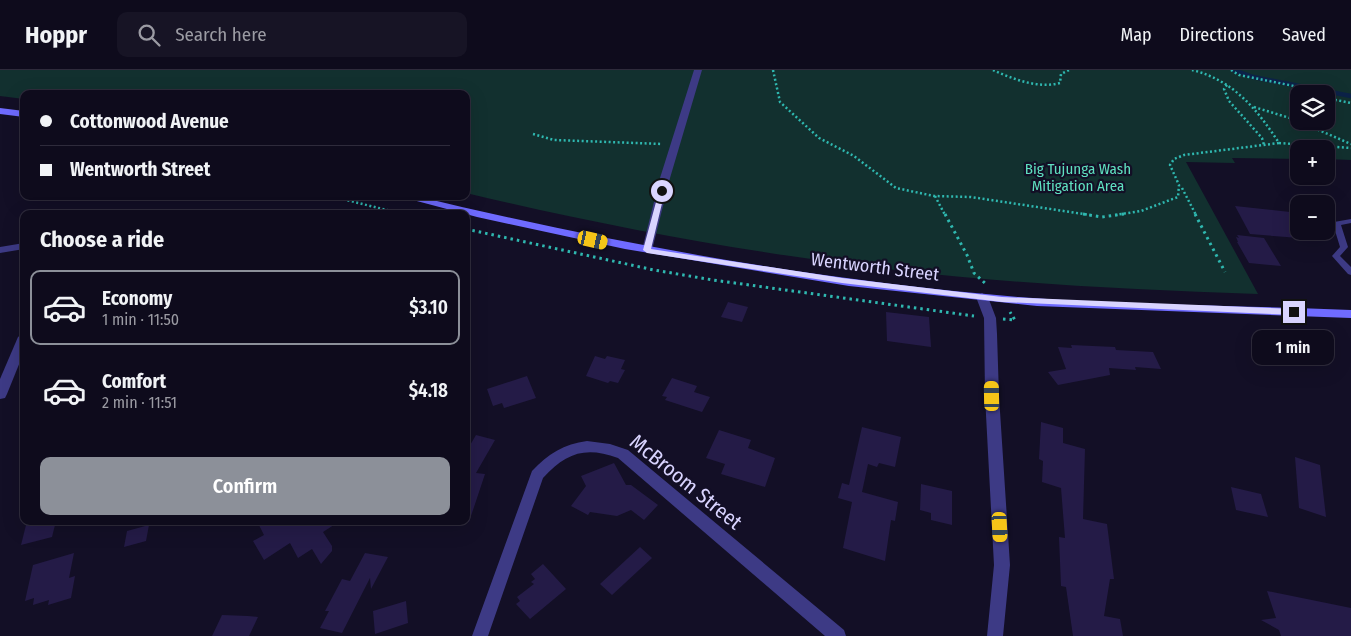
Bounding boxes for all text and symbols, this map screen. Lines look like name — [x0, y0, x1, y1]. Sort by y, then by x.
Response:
search box — [117, 12, 467, 57]
text: Hoppr — [25, 21, 87, 49]
icon: search — [135, 21, 163, 49]
text: Search here — [175, 23, 267, 46]
text: Map — [1120, 24, 1152, 46]
text: Directions — [1180, 24, 1254, 46]
text: Saved — [1282, 24, 1326, 46]
map controls — [1290, 85, 1335, 240]
button: layers — [1290, 85, 1335, 130]
text: Cottonwood Avenue — [70, 110, 229, 133]
button: + — [1290, 140, 1335, 185]
text: Wentworth Street — [70, 158, 210, 181]
park label: Big Tujunga Wash Mitigation Area — [1025, 160, 1131, 195]
route start — [651, 180, 673, 202]
button: − — [1290, 195, 1335, 240]
text: Choose a ride — [40, 226, 164, 253]
car — [576, 229, 609, 251]
street label: Wentworth Street — [810, 248, 940, 286]
icon: car — [42, 285, 87, 330]
text: Economy — [102, 287, 172, 310]
text: $3.10 — [409, 296, 448, 319]
route end — [1283, 301, 1305, 323]
text: 1 min · 11:50 — [102, 310, 179, 329]
callout: 1 min — [1253, 330, 1335, 364]
text: 1 min — [1276, 338, 1310, 357]
icon: car — [42, 368, 87, 413]
text: Comfort — [102, 370, 166, 393]
text: $4.18 — [409, 379, 448, 402]
car — [984, 381, 999, 411]
text: 2 min · 11:51 — [102, 393, 177, 412]
street label: McBroom Street — [625, 429, 748, 535]
button: Confirm — [40, 457, 450, 515]
car — [991, 512, 1008, 542]

